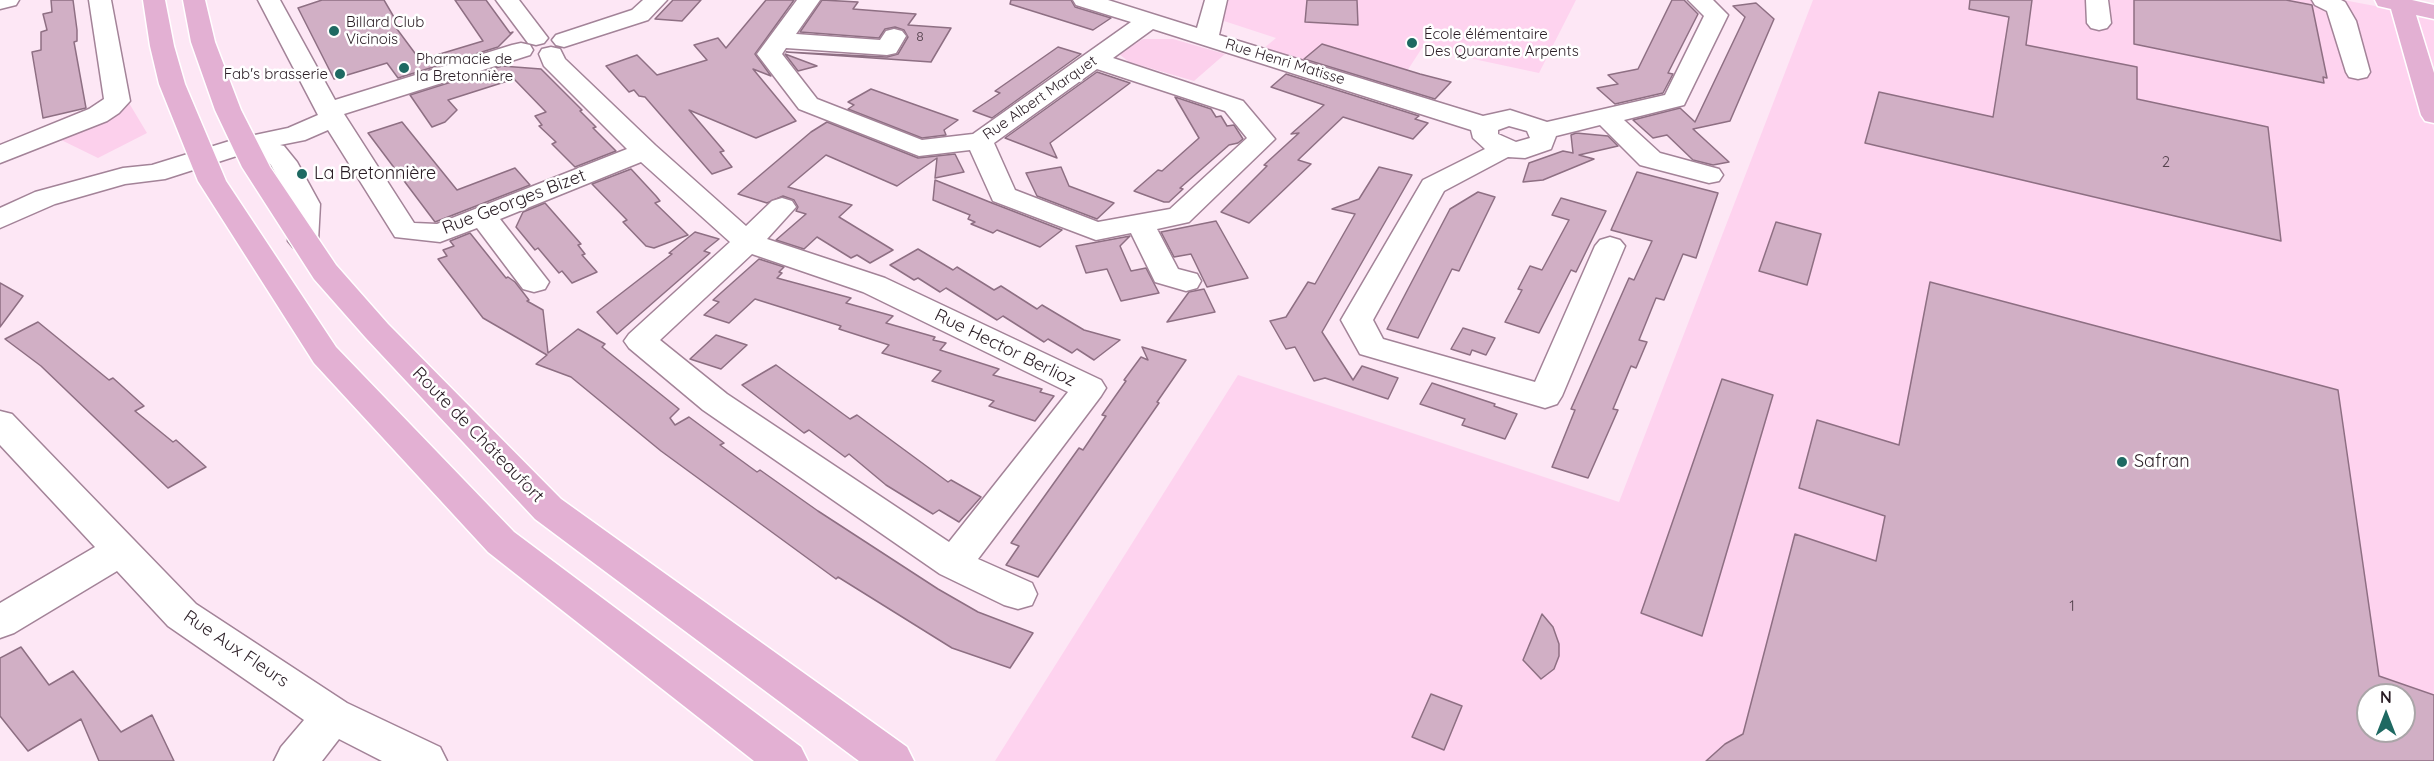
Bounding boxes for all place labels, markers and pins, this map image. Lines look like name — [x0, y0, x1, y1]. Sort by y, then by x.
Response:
place label: Billard Club Vicinois — [346, 13, 424, 48]
marker: Billard Club Vicinois — [327, 24, 341, 38]
place label: École élémentaire Des Quarante Arpents — [1424, 25, 1579, 60]
marker: École élémentaire Des Quarante Arpents — [1405, 36, 1419, 50]
place label: Pharmacie de la Bretonnière — [416, 50, 513, 85]
marker: Pharmacie de la Bretonnière — [397, 61, 411, 75]
place label: Fab's brasserie — [224, 65, 328, 83]
marker: Fab's brasserie — [333, 67, 347, 81]
place label: La Bretonnière — [314, 163, 436, 185]
marker: La Bretonnière — [295, 167, 309, 181]
place label: Safran — [2134, 451, 2190, 473]
marker: Safran — [2115, 455, 2129, 469]

